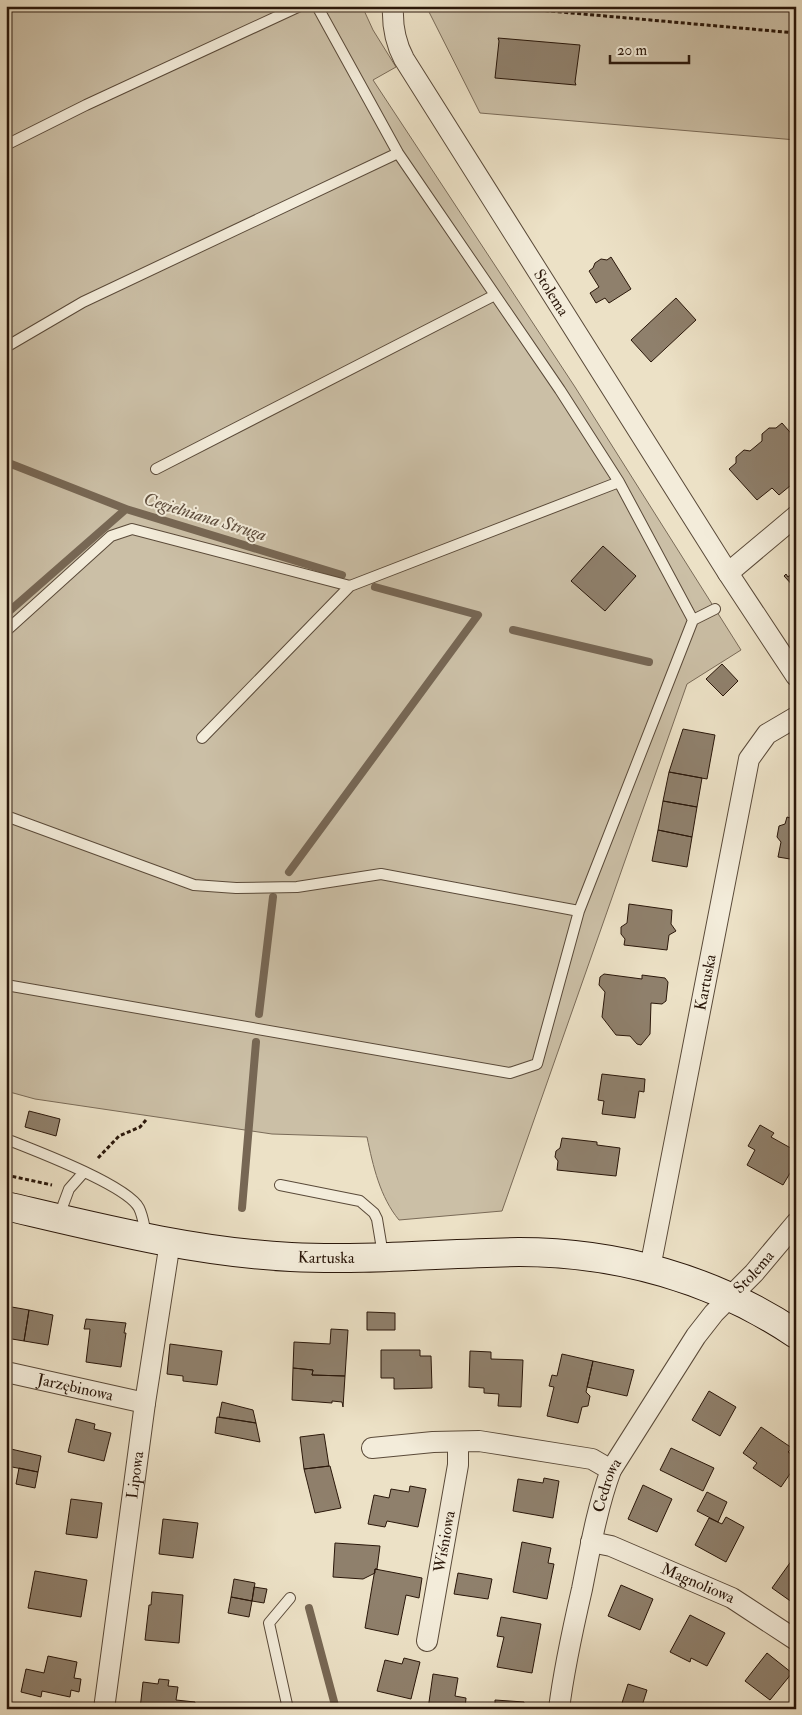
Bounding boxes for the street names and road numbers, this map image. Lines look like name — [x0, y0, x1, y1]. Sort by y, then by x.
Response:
street label: Stolema — [529, 266, 574, 320]
street label: Kartuska — [690, 952, 721, 1012]
street label: Stolema — [729, 1246, 779, 1298]
street label: Kartuska — [297, 1247, 355, 1268]
street label: Jarzębinowa — [34, 1369, 116, 1406]
street label: Lipowa — [122, 1450, 148, 1500]
street label: Cedrowa — [589, 1454, 626, 1515]
street label: Wiśniowa — [429, 1509, 460, 1575]
street label: Magnoliowa — [658, 1559, 738, 1608]

